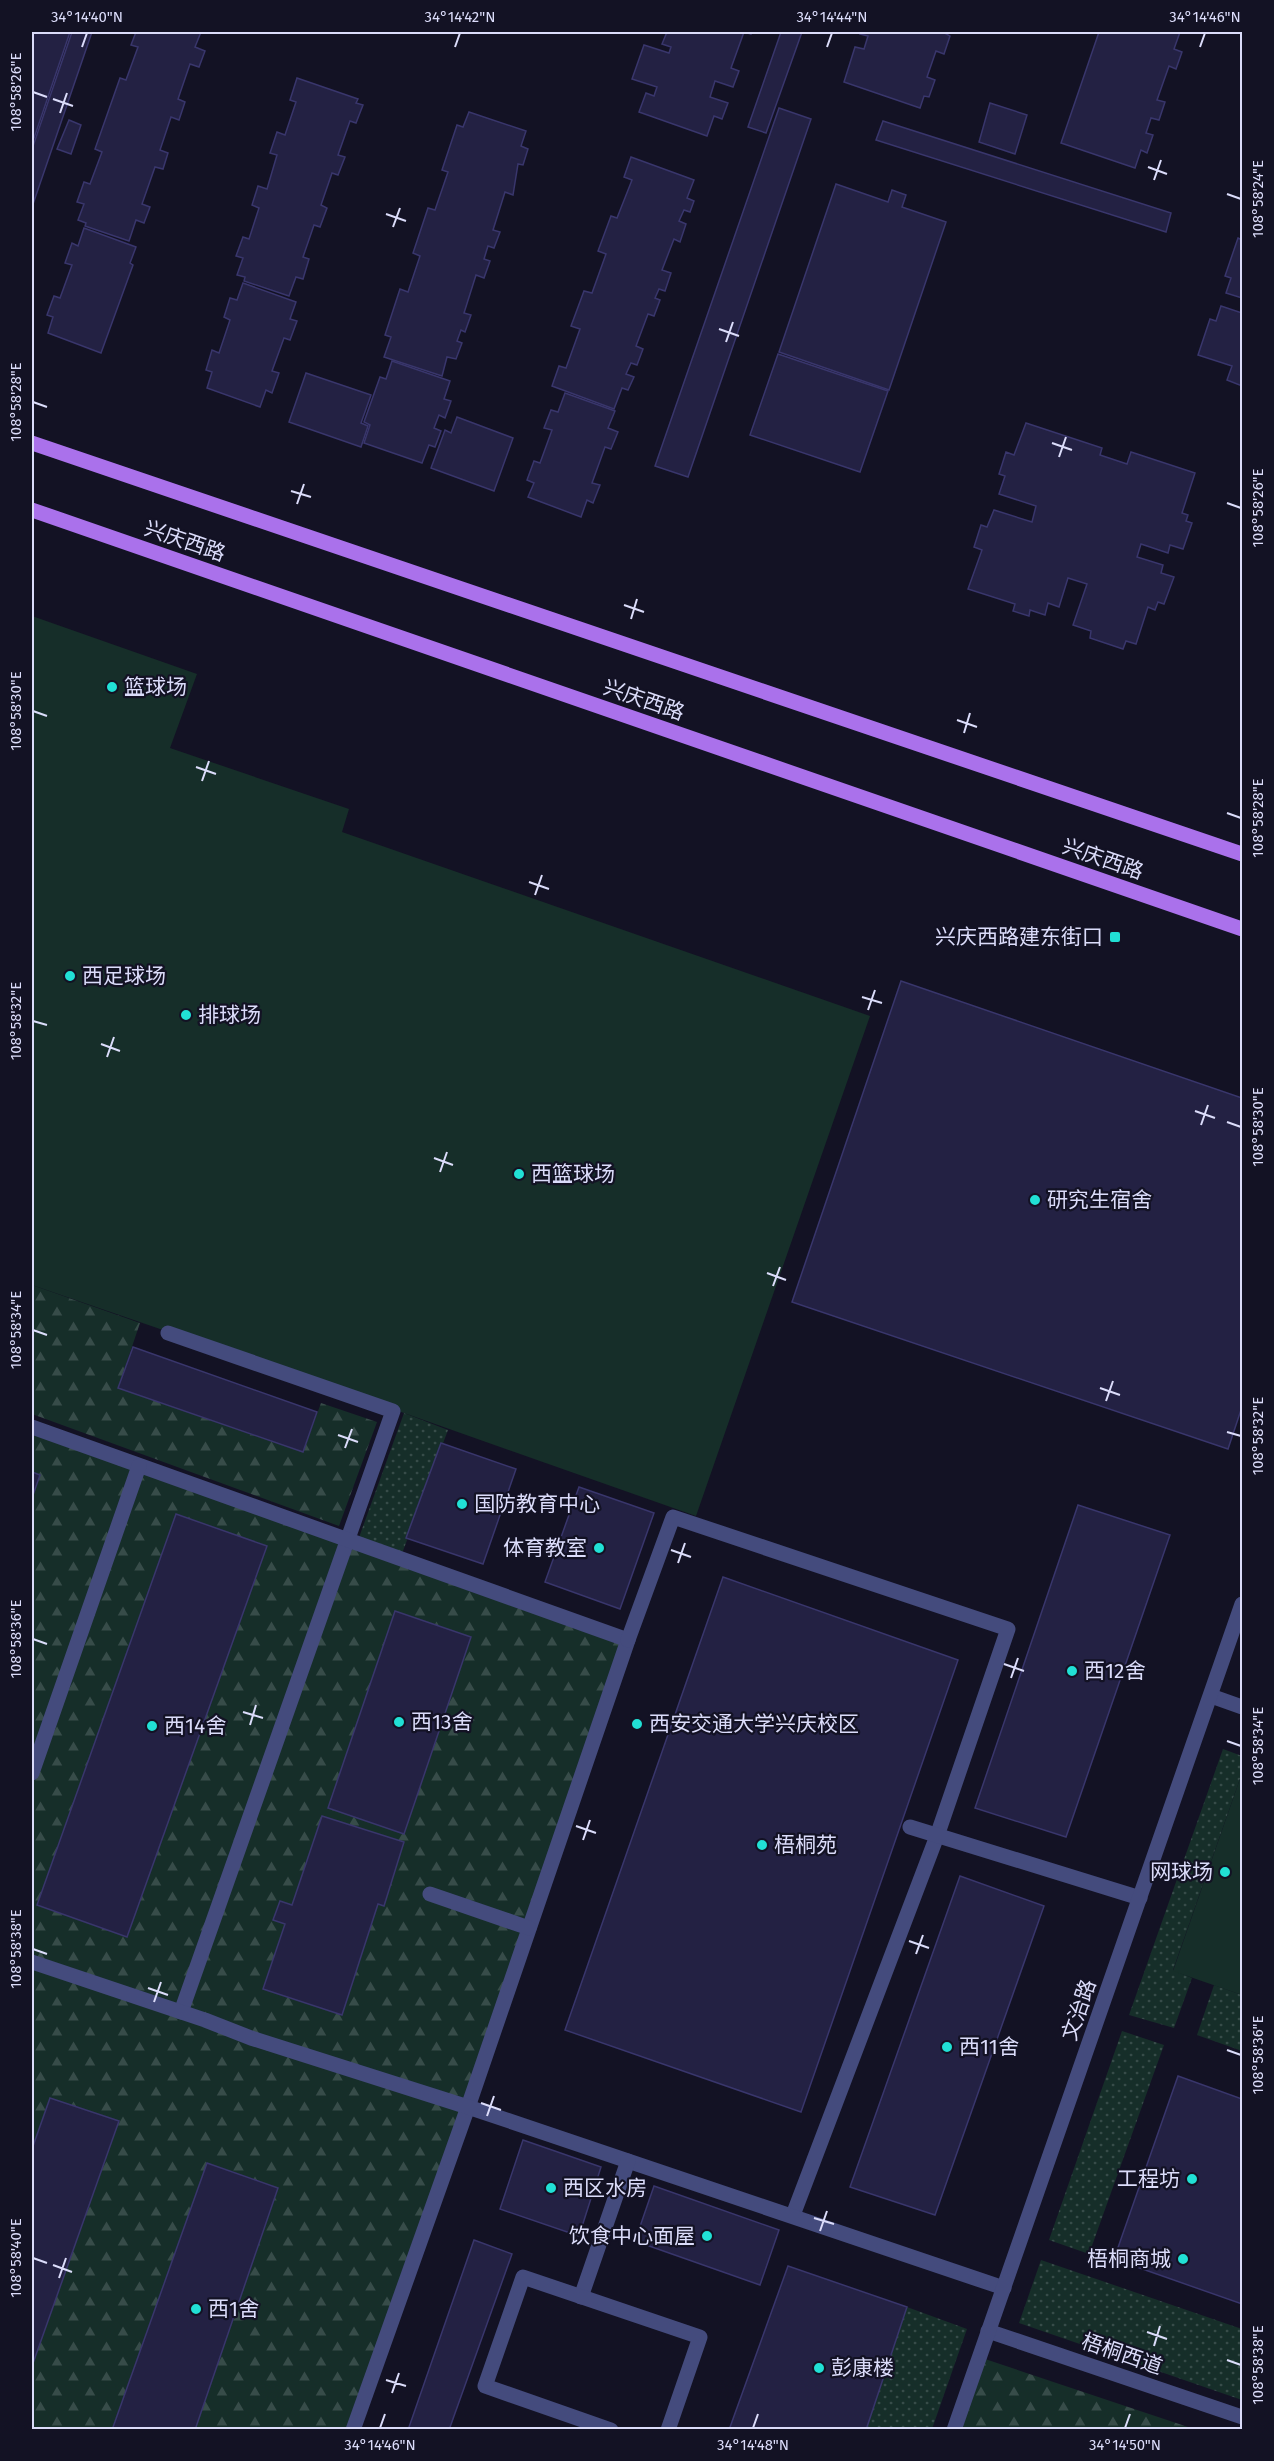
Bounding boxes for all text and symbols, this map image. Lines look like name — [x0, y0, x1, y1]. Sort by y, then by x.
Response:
text: 34°14'40"N — [51, 8, 123, 26]
text: 34°14'42"N — [425, 8, 495, 26]
text: 34°14'44"N — [796, 8, 868, 26]
text: 34°14'46"N — [1169, 8, 1241, 26]
text: 108°58'26"E — [7, 53, 25, 131]
text: 108°58'24"E — [1249, 160, 1267, 238]
text: 108°58'28"E — [7, 362, 25, 442]
text: 108°58'26"E — [1249, 469, 1267, 547]
street label: 兴庆西路 — [141, 515, 229, 567]
text: 108°58'30"E — [7, 671, 25, 751]
place label: 篮球场 — [124, 674, 187, 700]
street label: 兴庆西路 — [600, 674, 688, 726]
marker: 篮球场 — [105, 680, 119, 694]
text: 108°58'28"E — [1249, 778, 1267, 858]
street label: 兴庆西路 — [1059, 833, 1147, 885]
place label: 兴庆西路建东街口 — [935, 924, 1103, 950]
marker: 兴庆西路建东街口 — [1108, 930, 1122, 944]
place label: 西足球场 — [82, 963, 166, 989]
marker: 西足球场 — [63, 969, 77, 983]
text: 108°58'32"E — [7, 982, 25, 1060]
place label: 排球场 — [198, 1002, 261, 1028]
marker: 排球场 — [179, 1008, 193, 1022]
text: 108°58'30"E — [1249, 1087, 1267, 1167]
place label: 西篮球场 — [531, 1161, 615, 1187]
marker: 西篮球场 — [512, 1167, 526, 1181]
place label: 研究生宿舍 — [1047, 1187, 1152, 1213]
marker: 研究生宿舍 — [1028, 1193, 1042, 1207]
text: 108°58'34"E — [7, 1291, 25, 1369]
text: 108°58'32"E — [1249, 1397, 1267, 1475]
place label: 国防教育中心 — [474, 1491, 600, 1517]
marker: 国防教育中心 — [455, 1497, 469, 1511]
place label: 体育教室 — [503, 1535, 587, 1561]
marker: 体育教室 — [592, 1541, 606, 1555]
text: 108°58'36"E — [7, 1599, 25, 1679]
place label: 西12舍 — [1084, 1658, 1146, 1684]
marker: 西12舍 — [1065, 1664, 1079, 1678]
text: 108°58'34"E — [1249, 1707, 1267, 1785]
place label: 西13舍 — [411, 1709, 473, 1735]
place label: 西安交通大学兴庆校区 — [649, 1711, 859, 1737]
place label: 西14舍 — [164, 1713, 226, 1739]
marker: 西13舍 — [392, 1715, 406, 1729]
marker: 西安交通大学兴庆校区 — [630, 1717, 644, 1731]
marker: 西14舍 — [145, 1719, 159, 1733]
place label: 梧桐苑 — [774, 1832, 837, 1858]
marker: 梧桐苑 — [755, 1838, 769, 1852]
place label: 网球场 — [1150, 1859, 1213, 1885]
marker: 网球场 — [1218, 1865, 1232, 1879]
text: 108°58'38"E — [7, 1909, 25, 1989]
street label: 文治路 — [1056, 1976, 1102, 2044]
text: 108°58'36"E — [1249, 2015, 1267, 2095]
place label: 西11舍 — [959, 2034, 1019, 2060]
marker: 西11舍 — [940, 2040, 954, 2054]
place label: 工程坊 — [1117, 2166, 1180, 2192]
marker: 工程坊 — [1185, 2172, 1199, 2186]
place label: 西区水房 — [563, 2175, 647, 2201]
marker: 西区水房 — [544, 2181, 558, 2195]
text: 108°58'40"E — [7, 2218, 25, 2298]
place label: 饮食中心面屋 — [569, 2223, 695, 2249]
marker: 饮食中心面屋 — [700, 2229, 714, 2243]
place label: 梧桐商城 — [1087, 2246, 1171, 2272]
marker: 梧桐商城 — [1176, 2252, 1190, 2266]
place label: 西1舍 — [208, 2296, 259, 2322]
marker: 西1舍 — [189, 2302, 203, 2316]
text: 108°58'38"E — [1249, 2325, 1267, 2405]
street label: 梧桐西道 — [1078, 2328, 1166, 2380]
place label: 彭康楼 — [831, 2355, 894, 2381]
marker: 彭康楼 — [812, 2361, 826, 2375]
text: 34°14'46"N — [344, 2436, 416, 2454]
text: 34°14'48"N — [717, 2436, 789, 2454]
text: 34°14'50"N — [1089, 2436, 1161, 2454]

